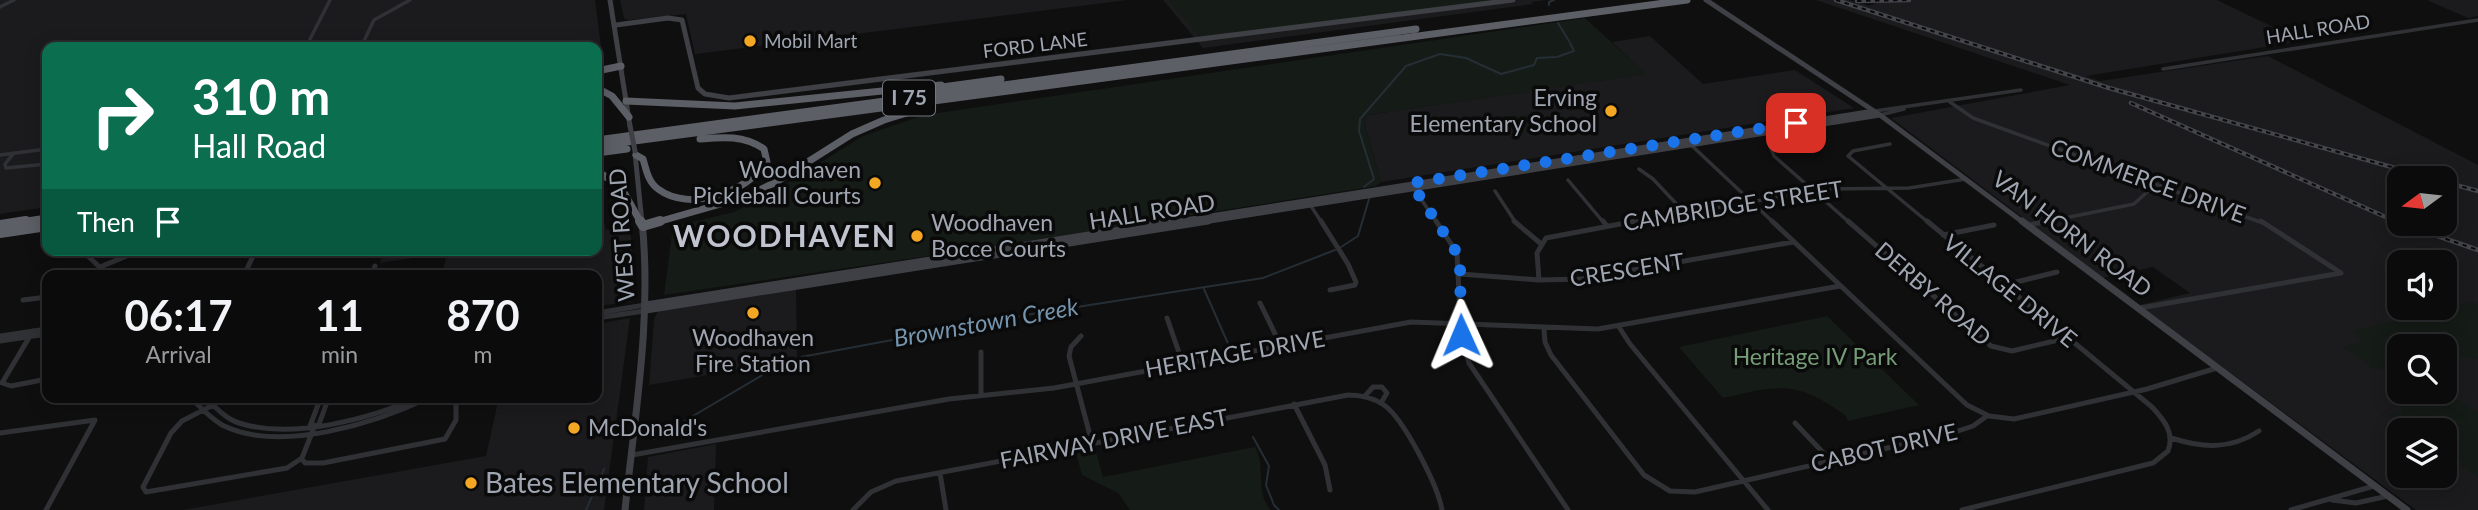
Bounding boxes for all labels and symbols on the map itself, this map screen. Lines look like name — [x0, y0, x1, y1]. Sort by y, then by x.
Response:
street label: HALL ROAD — [2264, 9, 2372, 48]
street label: FORD LANE — [981, 27, 1089, 62]
place label: Mobil Mart — [764, 29, 857, 52]
marker: Mobil Mart — [742, 33, 758, 49]
road number: I 75 — [883, 80, 935, 116]
place label: Erving Elementary School — [1410, 83, 1597, 137]
pin — [1766, 93, 1826, 153]
marker: Erving Elementary School — [1603, 103, 1619, 119]
street label: COMMERCE DRIVE — [2047, 132, 2250, 228]
place label: Woodhaven Pickleball Courts — [693, 155, 861, 209]
street label: VAN HORN ROAD — [1987, 164, 2158, 302]
north arrow — [2387, 166, 2457, 236]
street label: WEST ROAD — [602, 167, 640, 303]
street label: CAMBRIDGE STREET — [1621, 174, 1845, 236]
marker: Woodhaven Pickleball Courts — [867, 175, 883, 191]
street label: HALL ROAD — [1087, 187, 1217, 235]
place label: Woodhaven Bocce Courts — [931, 208, 1066, 262]
district label: WOODHAVEN — [673, 217, 897, 253]
marker: Woodhaven Bocce Courts — [909, 228, 925, 244]
street label: VILLAGE DRIVE — [1938, 228, 2083, 353]
street label: DERBY ROAD — [1870, 235, 1997, 351]
street label: CRESCENT — [1568, 246, 1686, 292]
water label: Brownstown Creek — [891, 291, 1081, 352]
position arrow — [1424, 298, 1498, 372]
marker: Woodhaven Fire Station — [745, 305, 761, 321]
place label: Woodhaven Fire Station — [692, 323, 814, 377]
street label: HERITAGE DRIVE — [1143, 323, 1327, 383]
park label: Heritage IV Park — [1733, 342, 1898, 370]
street label: FAIRWAY DRIVE EAST — [997, 402, 1231, 474]
place label: McDonald's — [588, 413, 707, 441]
street label: CABOT DRIVE — [1808, 417, 1960, 477]
marker: McDonald's — [566, 420, 582, 436]
place label: Bates Elementary School — [485, 465, 789, 499]
marker: Bates Elementary School — [463, 475, 479, 491]

